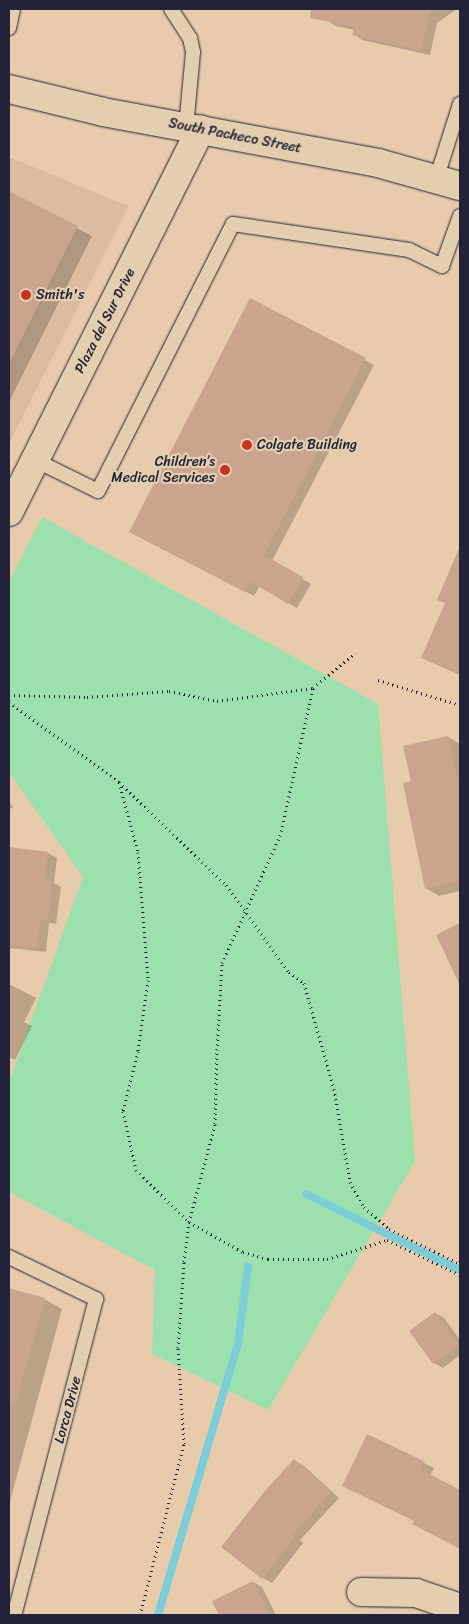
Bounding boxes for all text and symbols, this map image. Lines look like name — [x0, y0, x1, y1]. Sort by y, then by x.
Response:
street label: South Pacheco Street — [167, 115, 303, 157]
street label: Plaza del Sur Drive — [71, 265, 139, 377]
place label: Smith's — [36, 287, 85, 303]
marker: Smith's — [20, 289, 32, 301]
place label: Colgate Building — [257, 437, 357, 453]
marker: Colgate Building — [241, 439, 253, 451]
place label: Children’s Medical Services — [111, 454, 215, 487]
marker: Children’s Medical Services — [219, 464, 231, 476]
street label: Lorca Drive — [51, 1375, 85, 1445]

